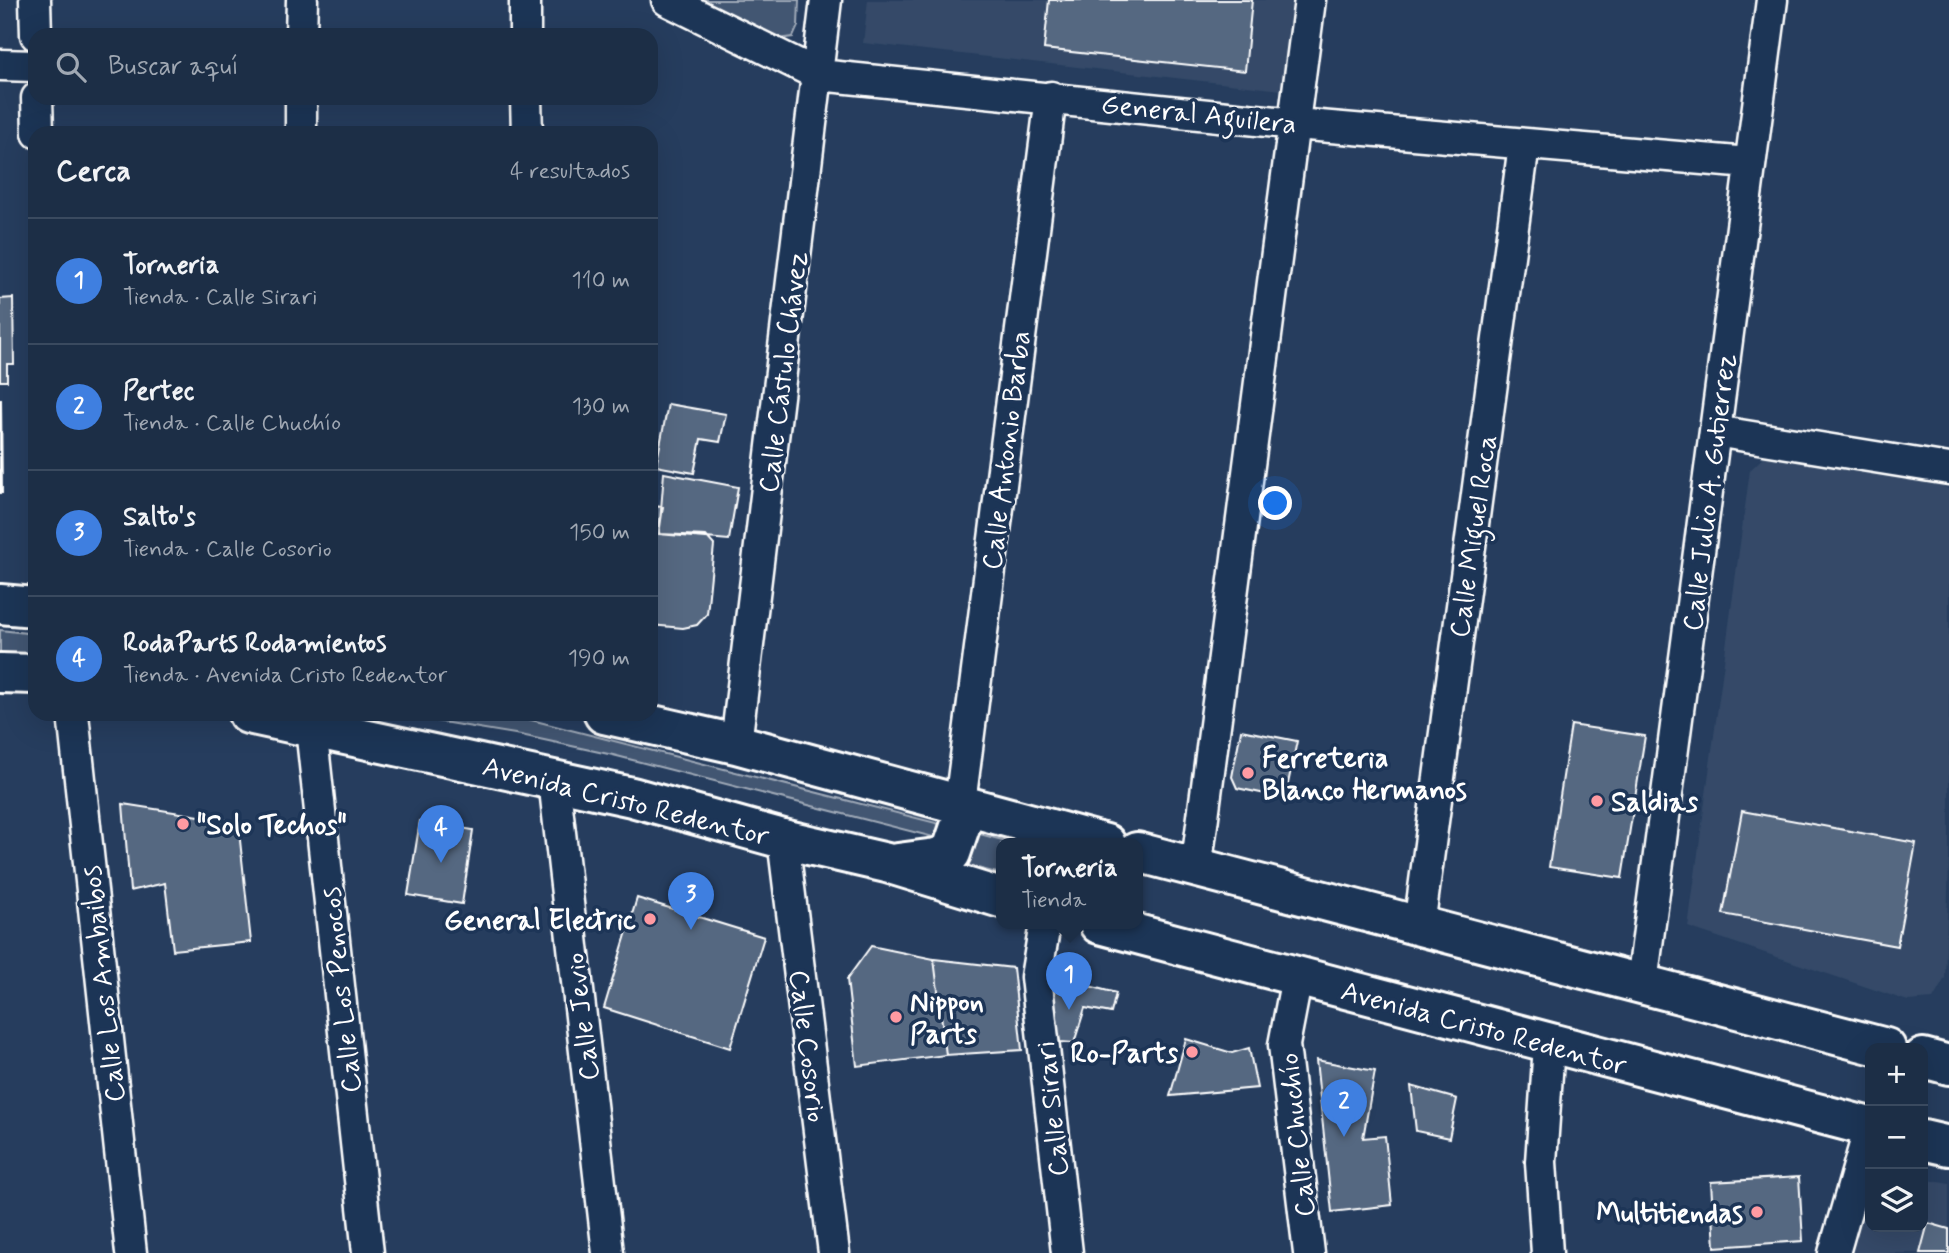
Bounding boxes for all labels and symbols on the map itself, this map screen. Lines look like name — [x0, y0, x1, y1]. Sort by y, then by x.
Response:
street label: General Aguilera — [1099, 87, 1298, 147]
street label: Calle Cástulo Chávez — [751, 249, 818, 495]
street label: Calle Antonio Barba — [974, 328, 1041, 572]
street label: Calle Julio A. Gutierrez — [1675, 351, 1746, 633]
street label: Calle Miguel Roca — [1442, 432, 1510, 641]
your location — [1258, 486, 1292, 520]
place label: Ferreteria Blanco Hermanos — [1262, 741, 1467, 810]
street label: Avenida Cristo Redentor — [478, 749, 773, 856]
marker: Ferreteria Blanco Hermanos — [1240, 765, 1256, 781]
place label: Saldias — [1611, 785, 1699, 822]
marker: Saldias — [1589, 793, 1605, 809]
pin: 4 — [418, 805, 464, 863]
place label: "Solo Techos" — [197, 808, 347, 845]
marker: "Solo Techos" — [175, 816, 191, 832]
street label: Calle Los Ambaibos — [74, 863, 135, 1104]
pin: 3 — [668, 872, 714, 930]
street label: Calle Los Penocos — [313, 885, 372, 1095]
place label: General Electric — [444, 903, 636, 940]
marker: General Electric — [642, 911, 658, 927]
street label: Calle Jevio — [557, 951, 610, 1083]
pin: 1 — [1046, 952, 1092, 1010]
street label: Calle Cosorio — [779, 968, 834, 1125]
street label: Avenida Cristo Redentor — [1337, 973, 1631, 1085]
place label: Nippon Parts — [910, 985, 984, 1054]
marker: Nippon Parts — [888, 1009, 904, 1025]
place label: Ro-Parts — [1070, 1036, 1179, 1073]
street label: Calle Sirari — [1028, 1039, 1079, 1178]
marker: Ro-Parts — [1184, 1044, 1200, 1060]
street label: Calle Chuchío — [1271, 1051, 1325, 1219]
pin: 2 — [1321, 1079, 1367, 1137]
place label: Multitiendas — [1596, 1196, 1743, 1233]
marker: Multitiendas — [1749, 1204, 1765, 1220]

